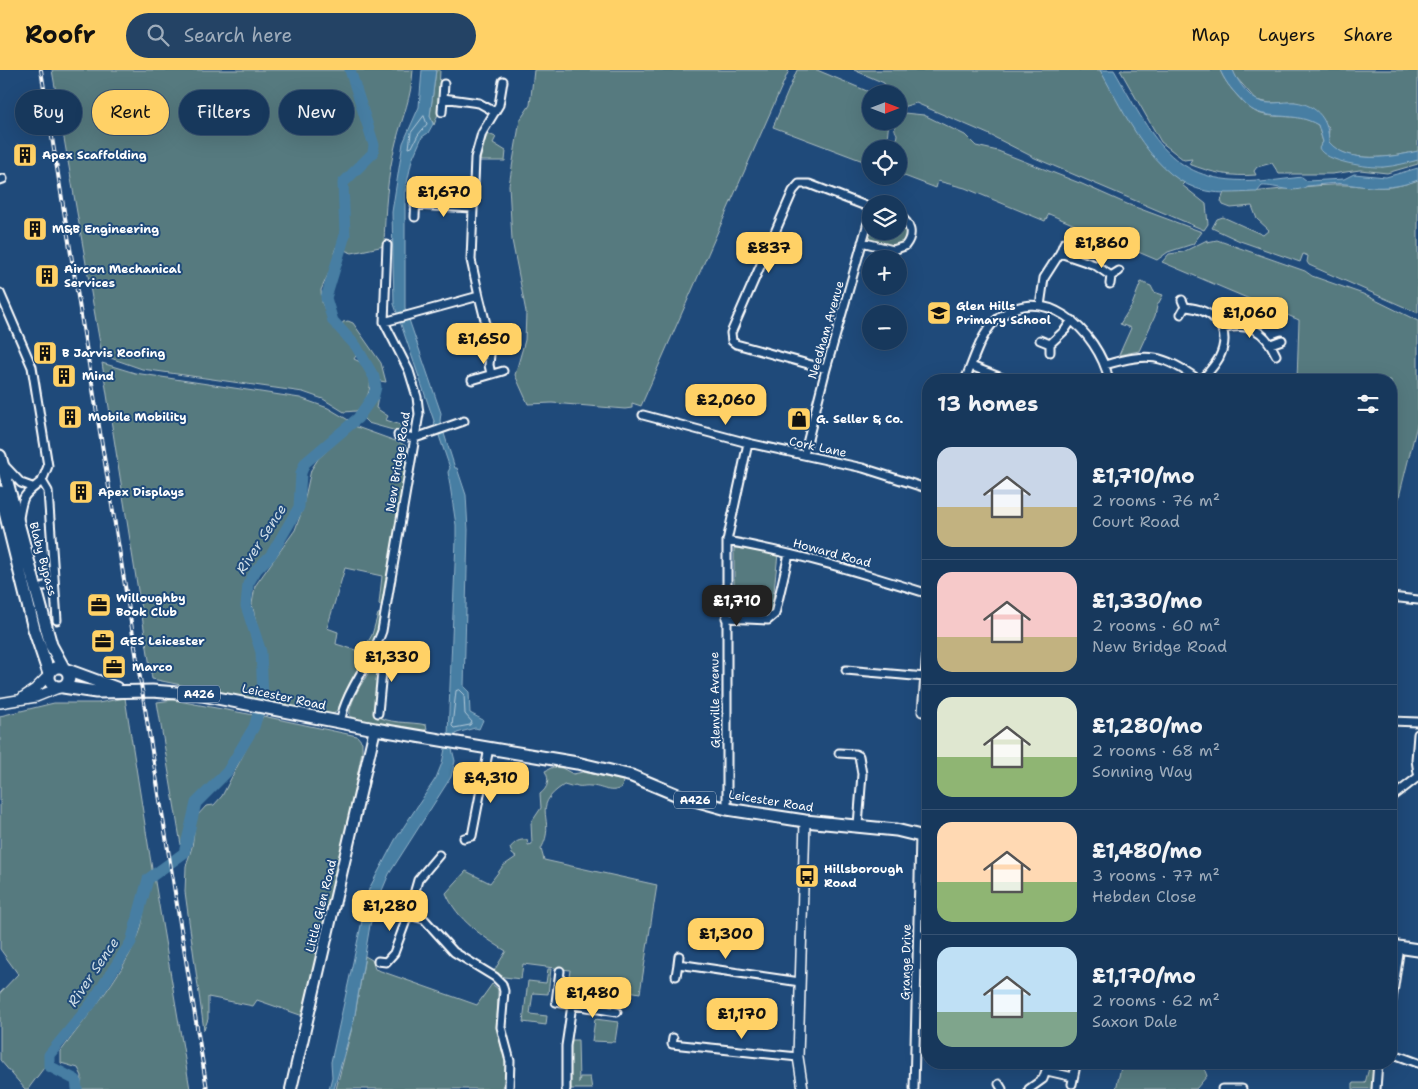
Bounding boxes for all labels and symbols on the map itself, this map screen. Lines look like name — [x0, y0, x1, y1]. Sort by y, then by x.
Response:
north arrow — [862, 85, 908, 130]
building icon: Apex Scaffolding — [12, 142, 38, 168]
place label: Apex Scaffolding — [42, 147, 147, 163]
pin: £1,670 — [403, 176, 485, 218]
building icon: M&B Engineering — [22, 216, 48, 242]
place label: M&B Engineering — [52, 221, 159, 237]
pin: £1,860 — [1061, 226, 1143, 269]
pin: £837 — [739, 232, 799, 274]
place label: Aircon Mechanical Services — [64, 261, 181, 291]
building icon: Aircon Mechanical Services — [34, 263, 60, 289]
street label: Needham Avenue — [804, 279, 848, 381]
pin: £1,060 — [1209, 296, 1291, 339]
place label: Glen Hills Primary School — [956, 298, 1051, 328]
school or university icon: Glen Hills Primary School — [926, 300, 952, 326]
pin: £1,650 — [443, 322, 525, 365]
building icon: B Jarvis Roofing — [32, 340, 58, 366]
place label: B Jarvis Roofing — [62, 345, 166, 361]
building icon: Mind — [51, 363, 77, 389]
place label: Mind — [82, 368, 114, 384]
pin: £2,060 — [685, 384, 767, 426]
building icon: Mobile Mobility — [57, 404, 83, 430]
shop icon: G. Seller & Co. — [786, 406, 812, 432]
place label: Mobile Mobility — [88, 409, 187, 425]
street label: New Bridge Road — [382, 410, 414, 513]
place label: G. Seller & Co. — [816, 411, 903, 427]
street label: Cork Lane — [788, 433, 848, 461]
building icon: Apex Displays — [68, 479, 94, 505]
place label: Apex Displays — [98, 484, 184, 500]
water label: River Sence — [232, 501, 290, 577]
street label: Blaby Bypass — [25, 520, 61, 598]
street label: Howard Road — [791, 535, 873, 571]
pin: £1,710 — [696, 584, 778, 627]
place label: Willoughby Book Club — [116, 590, 186, 620]
office icon: Willoughby Book Club — [86, 592, 112, 618]
office icon: GES Leicester — [90, 628, 116, 654]
place label: GES Leicester — [120, 633, 205, 649]
pin: £1,330 — [351, 640, 433, 683]
street label: Glenville Avenue — [706, 651, 724, 748]
office icon: Marco — [101, 654, 127, 680]
place label: Marco — [132, 659, 173, 675]
street label: Leicester Road — [240, 680, 328, 714]
road number: A426 — [178, 686, 220, 702]
pin: £4,310 — [450, 762, 532, 804]
street label: Leicester Road — [727, 786, 815, 816]
road number: A426 — [674, 792, 716, 808]
street label: Little Glen Road — [302, 858, 340, 954]
place label: Hillsborough Road — [824, 861, 903, 891]
bus stop icon: Hillsborough Road — [794, 863, 820, 889]
pin: £1,280 — [349, 890, 431, 932]
pin: £1,300 — [685, 918, 767, 960]
street label: Grange Drive — [897, 924, 915, 1000]
water label: River Sence — [63, 934, 123, 1010]
pin: £1,480 — [552, 976, 634, 1019]
pin: £1,170 — [701, 998, 783, 1040]

